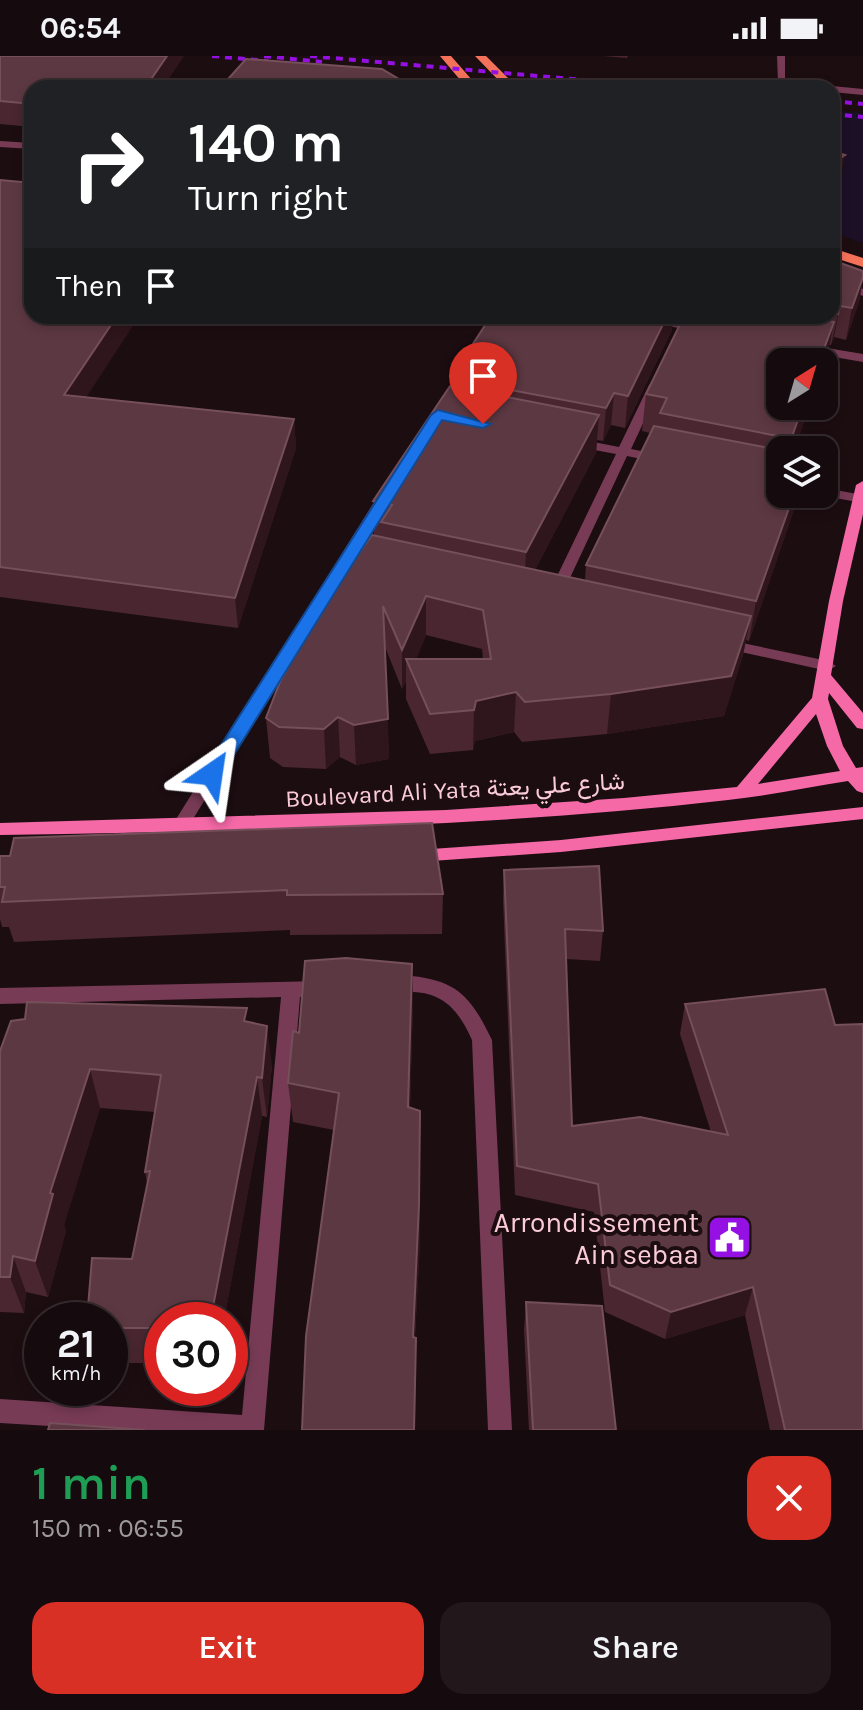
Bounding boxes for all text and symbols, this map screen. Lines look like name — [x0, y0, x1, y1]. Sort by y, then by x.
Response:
text: 06:54 — [40, 10, 121, 46]
text: 140 m — [188, 110, 344, 175]
icon: right — [56, 112, 160, 216]
text: Turn right — [188, 177, 348, 219]
icon: arrive — [139, 264, 183, 308]
text: Then — [56, 268, 123, 304]
pin — [449, 342, 517, 424]
north arrow — [766, 348, 838, 420]
map controls — [766, 348, 838, 508]
icon: arrive — [461, 354, 505, 398]
button: layers — [766, 436, 838, 508]
position arrow — [170, 732, 254, 816]
street label: Boulevard Ali Yata شارع علي يعتة — [285, 767, 626, 818]
place label: Arrondissement Ain sebaa — [494, 1206, 699, 1271]
public building icon: Arrondissement Ain sebaa — [706, 1214, 754, 1262]
speed limit sign: 30 — [144, 1302, 248, 1406]
text: 21 — [57, 1320, 95, 1367]
text: km/h — [51, 1362, 101, 1385]
text: 1 min — [32, 1455, 151, 1511]
button: close — [747, 1456, 831, 1540]
text: 150 m · 06:55 — [32, 1513, 184, 1544]
button: Exit — [32, 1602, 424, 1694]
button: Share — [440, 1602, 831, 1694]

